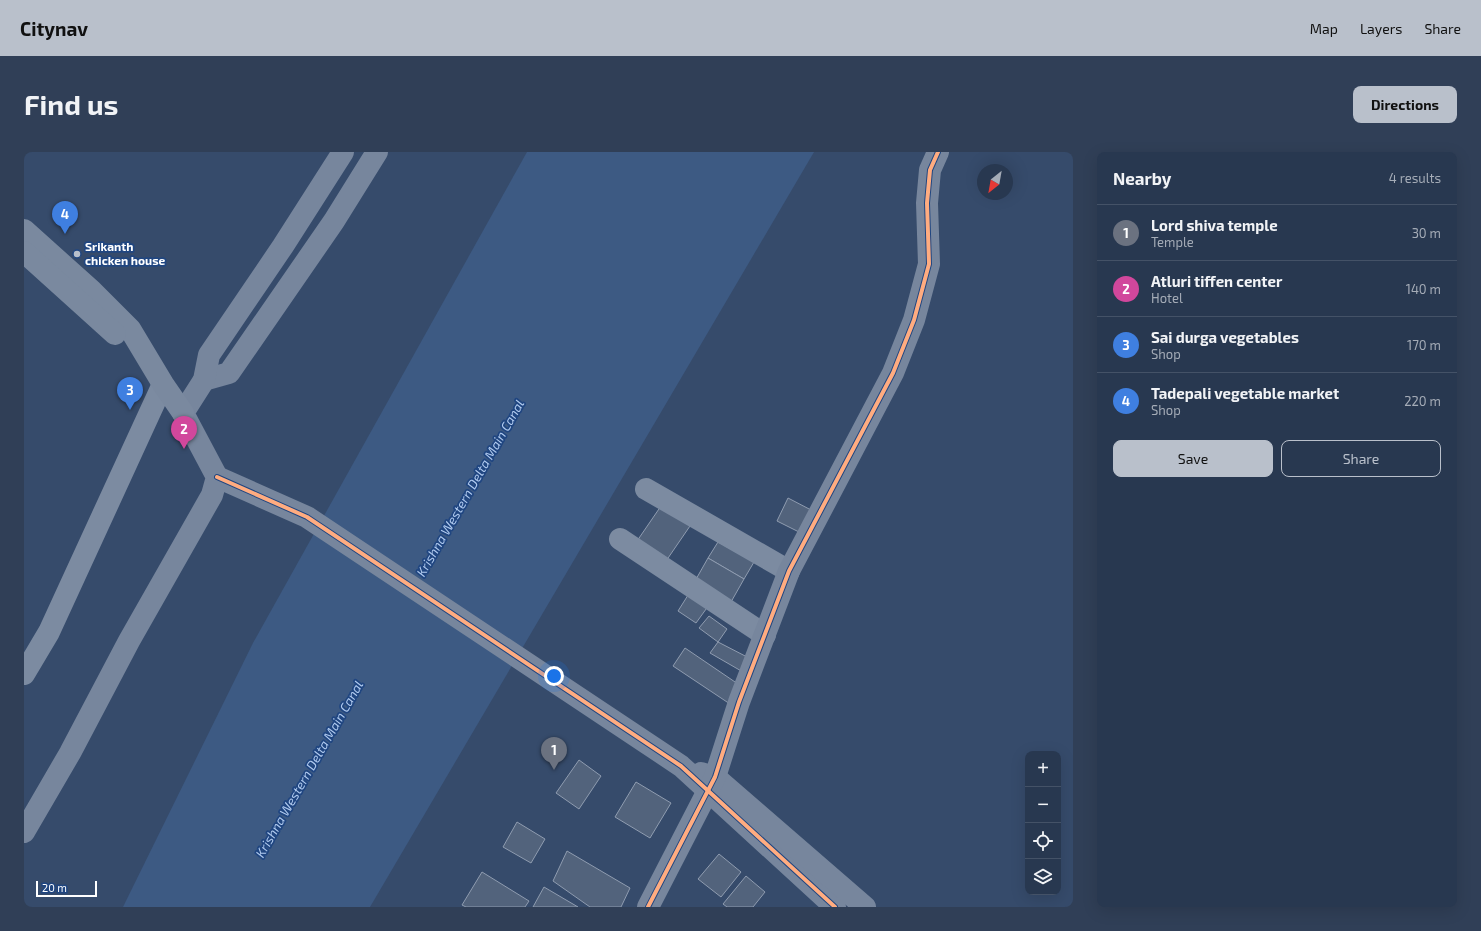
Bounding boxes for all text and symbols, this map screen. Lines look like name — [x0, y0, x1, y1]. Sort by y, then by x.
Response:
text: Citynav — [20, 17, 88, 40]
text: Map — [1310, 20, 1338, 37]
text: Layers — [1360, 20, 1402, 37]
text: Share — [1424, 20, 1461, 37]
button: Directions — [1353, 86, 1457, 123]
text: Find us — [24, 87, 118, 121]
north arrow — [977, 164, 1013, 200]
text: Nearby — [1113, 168, 1171, 188]
text: 4 results — [1389, 170, 1441, 186]
pin: 4 — [52, 201, 78, 234]
text: Lord shiva temple — [1151, 216, 1278, 234]
text: 1 — [1123, 225, 1129, 241]
text: 30 m — [1412, 225, 1441, 241]
text: Temple — [1151, 234, 1194, 250]
place label: Srikanth chicken house — [85, 239, 166, 267]
marker: Srikanth chicken house — [72, 249, 82, 259]
text: Atluri tiffen center — [1151, 272, 1282, 290]
text: 2 — [1122, 281, 1130, 297]
text: 140 m — [1406, 281, 1441, 297]
text: Hotel — [1151, 290, 1183, 306]
text: Sai durga vegetables — [1151, 328, 1299, 346]
text: 3 — [1122, 337, 1130, 353]
text: 170 m — [1407, 337, 1441, 353]
text: Shop — [1151, 346, 1181, 362]
pin: 3 — [117, 377, 143, 410]
text: Tadepali vegetable market — [1151, 384, 1339, 402]
text: 4 — [1122, 393, 1130, 409]
text: 220 m — [1404, 393, 1441, 409]
water label: Krishna Western Delta Main Canal — [413, 397, 527, 579]
text: Shop — [1151, 402, 1181, 418]
pin: 2 — [171, 416, 197, 449]
button: Save — [1113, 440, 1273, 477]
button: Share — [1281, 440, 1441, 477]
your location — [544, 666, 564, 686]
water label: Krishna Western Delta Main Canal — [252, 678, 366, 860]
pin: 1 — [541, 737, 567, 770]
map controls — [1025, 751, 1061, 895]
button: + — [1025, 751, 1061, 787]
button: − — [1025, 787, 1061, 823]
button: locate — [1025, 823, 1061, 859]
button: layers — [1025, 859, 1061, 895]
scale bar — [36, 879, 97, 898]
text: 20 m — [42, 881, 67, 894]

